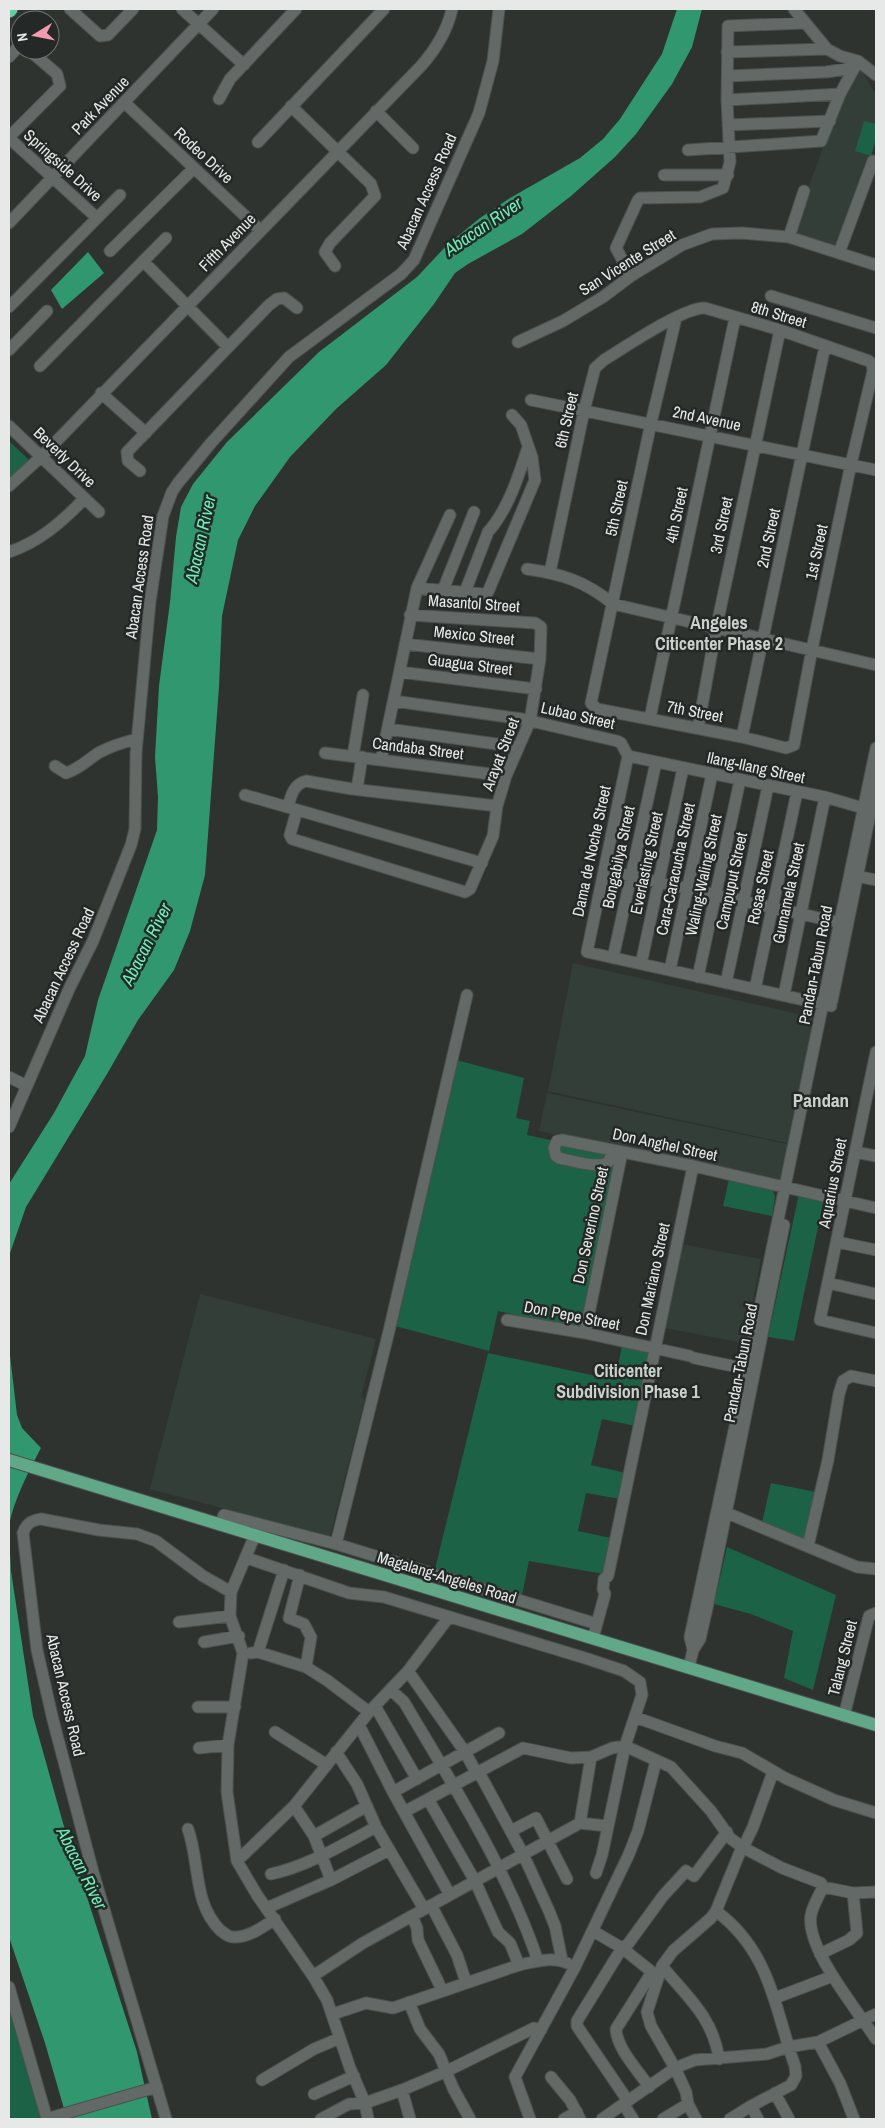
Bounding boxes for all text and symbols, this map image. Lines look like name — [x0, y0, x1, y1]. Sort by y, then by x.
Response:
north arrow — [10, 10, 60, 60]
text: N — [13, 32, 32, 43]
street label: Park Avenue — [66, 71, 134, 139]
street label: Rodeo Drive — [170, 122, 238, 188]
street label: Springside Drive — [19, 124, 107, 206]
street label: Abacan Access Road — [390, 130, 461, 253]
water label: Abacan River — [438, 190, 528, 262]
street label: Fifth Avenue — [194, 208, 260, 276]
street label: San Vicente Street — [575, 223, 680, 300]
street label: 8th Street — [749, 295, 810, 333]
street label: 6th Street — [549, 389, 583, 450]
street label: 2nd Avenue — [671, 400, 743, 436]
street label: Beverly Drive — [29, 422, 101, 492]
street label: 5th Street — [599, 478, 633, 538]
street label: 4th Street — [659, 485, 693, 545]
water label: Abacan River — [178, 492, 222, 586]
street label: 3rd Street — [704, 494, 738, 555]
street label: 2nd Street — [751, 506, 785, 570]
street label: Abacan Access Road — [119, 514, 159, 641]
street label: 1st Street — [799, 522, 833, 582]
street label: Masantol Street — [427, 589, 521, 617]
district label: Angeles Citicenter Phase 2 — [655, 610, 783, 656]
street label: Mexico Street — [433, 620, 516, 650]
street label: Guagua Street — [426, 648, 514, 680]
street label: 7th Street — [665, 695, 725, 727]
street label: Lubao Street — [539, 696, 617, 734]
street label: Arayat Street — [476, 714, 524, 795]
street label: Candaba Street — [371, 731, 465, 765]
street label: Ilang-Ilang Street — [705, 746, 807, 788]
street label: Dama de Noche Street — [566, 783, 616, 919]
street label: Cara-Caracucha Street — [650, 800, 700, 937]
street label: Bongabilya Street — [596, 803, 640, 910]
street label: Everlasting Street — [624, 809, 668, 916]
street label: Waling-Waling Street — [679, 812, 727, 938]
street label: Campuput Street — [710, 830, 752, 932]
street label: Gumamela Street — [767, 840, 810, 946]
street label: Rosas Street — [741, 847, 779, 926]
water label: Abacan River — [114, 898, 178, 990]
street label: Abacan Access Road — [26, 904, 99, 1027]
street label: Pandan-Tabun Road — [793, 904, 837, 1026]
district label: Pandan — [793, 1087, 849, 1113]
street label: Don Anghel Street — [611, 1122, 720, 1166]
street label: Aquarius Street — [812, 1136, 852, 1231]
street label: Don Severino Street — [567, 1164, 613, 1285]
street label: Don Mariano Street — [629, 1220, 675, 1337]
street label: Don Pepe Street — [522, 1295, 622, 1335]
street label: Pandan-Tabun Road — [718, 1302, 762, 1424]
district label: Citicenter Subdivision Phase 1 — [556, 1358, 701, 1404]
street label: Magalang-Angeles Road — [375, 1545, 519, 1609]
street label: Talang Street — [822, 1617, 862, 1698]
street label: Abacan Access Road — [41, 1631, 91, 1758]
water label: Abacan River — [50, 1822, 114, 1914]

